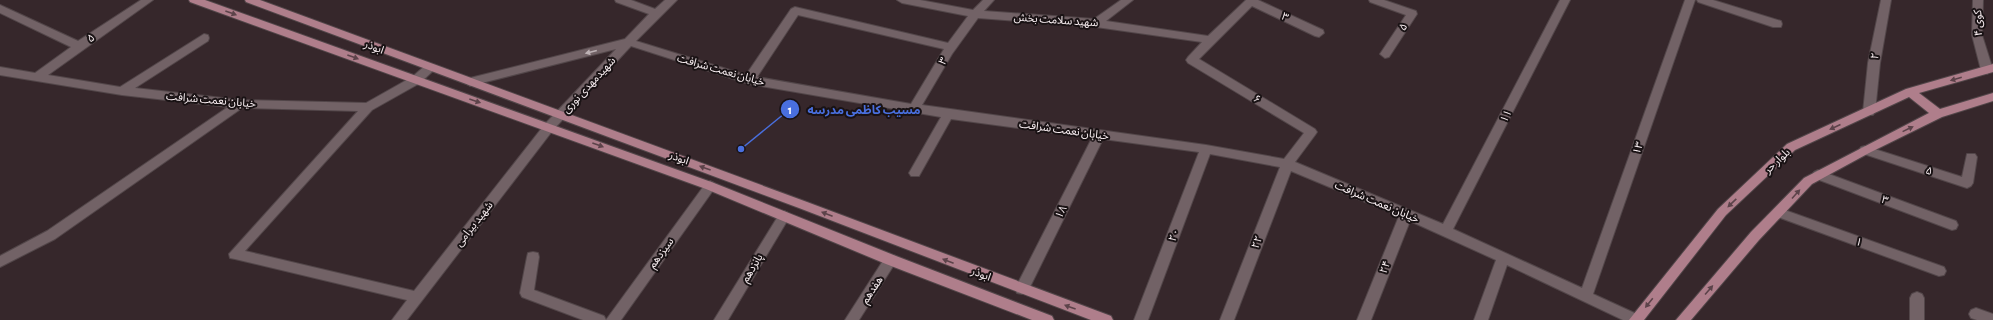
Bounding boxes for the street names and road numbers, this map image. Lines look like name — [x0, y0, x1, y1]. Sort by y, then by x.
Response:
street label: کوی ۴ — [1972, 9, 1985, 36]
street label: ۳ — [1280, 11, 1290, 23]
street label: شهید سلامت بخش — [1013, 12, 1099, 30]
street label: ۵ — [1397, 21, 1409, 33]
street label: ۵ — [85, 32, 97, 44]
street label: ابوذر — [361, 38, 385, 57]
street label: خیابان نعمت شرافت — [676, 52, 766, 89]
street label: ۲ — [1869, 52, 1881, 60]
street label: شهیدمهدی نوری — [560, 55, 619, 116]
street label: ۳ — [937, 56, 949, 66]
street label: خیابان نعمت شرافت — [165, 91, 257, 111]
street label: ۶ — [1251, 93, 1263, 105]
street label: ۱۱ — [1498, 108, 1514, 124]
street label: خیابان نعمت شرافت — [1018, 118, 1110, 143]
street label: ۱۳ — [1631, 140, 1645, 156]
street label: بلوار حر — [1761, 146, 1793, 177]
street label: ابوذر — [666, 149, 690, 168]
street label: ۵ — [1924, 165, 1934, 177]
street label: خیابان نعمت شرافت — [1333, 179, 1421, 226]
street label: ۳ — [1880, 194, 1890, 206]
street label: شهید بیرامی — [453, 199, 496, 249]
street label: ۱۸ — [1053, 203, 1069, 220]
street label: ۲۰ — [1167, 227, 1181, 243]
street label: ۲۲ — [1250, 234, 1264, 250]
street label: سیزدهم — [646, 236, 678, 272]
street label: ۱ — [1854, 236, 1864, 248]
street label: پانزدهم — [739, 252, 767, 286]
street label: ۲۴ — [1378, 259, 1392, 275]
street label: ابوذر — [968, 265, 992, 284]
street label: هفدهم — [859, 274, 887, 307]

